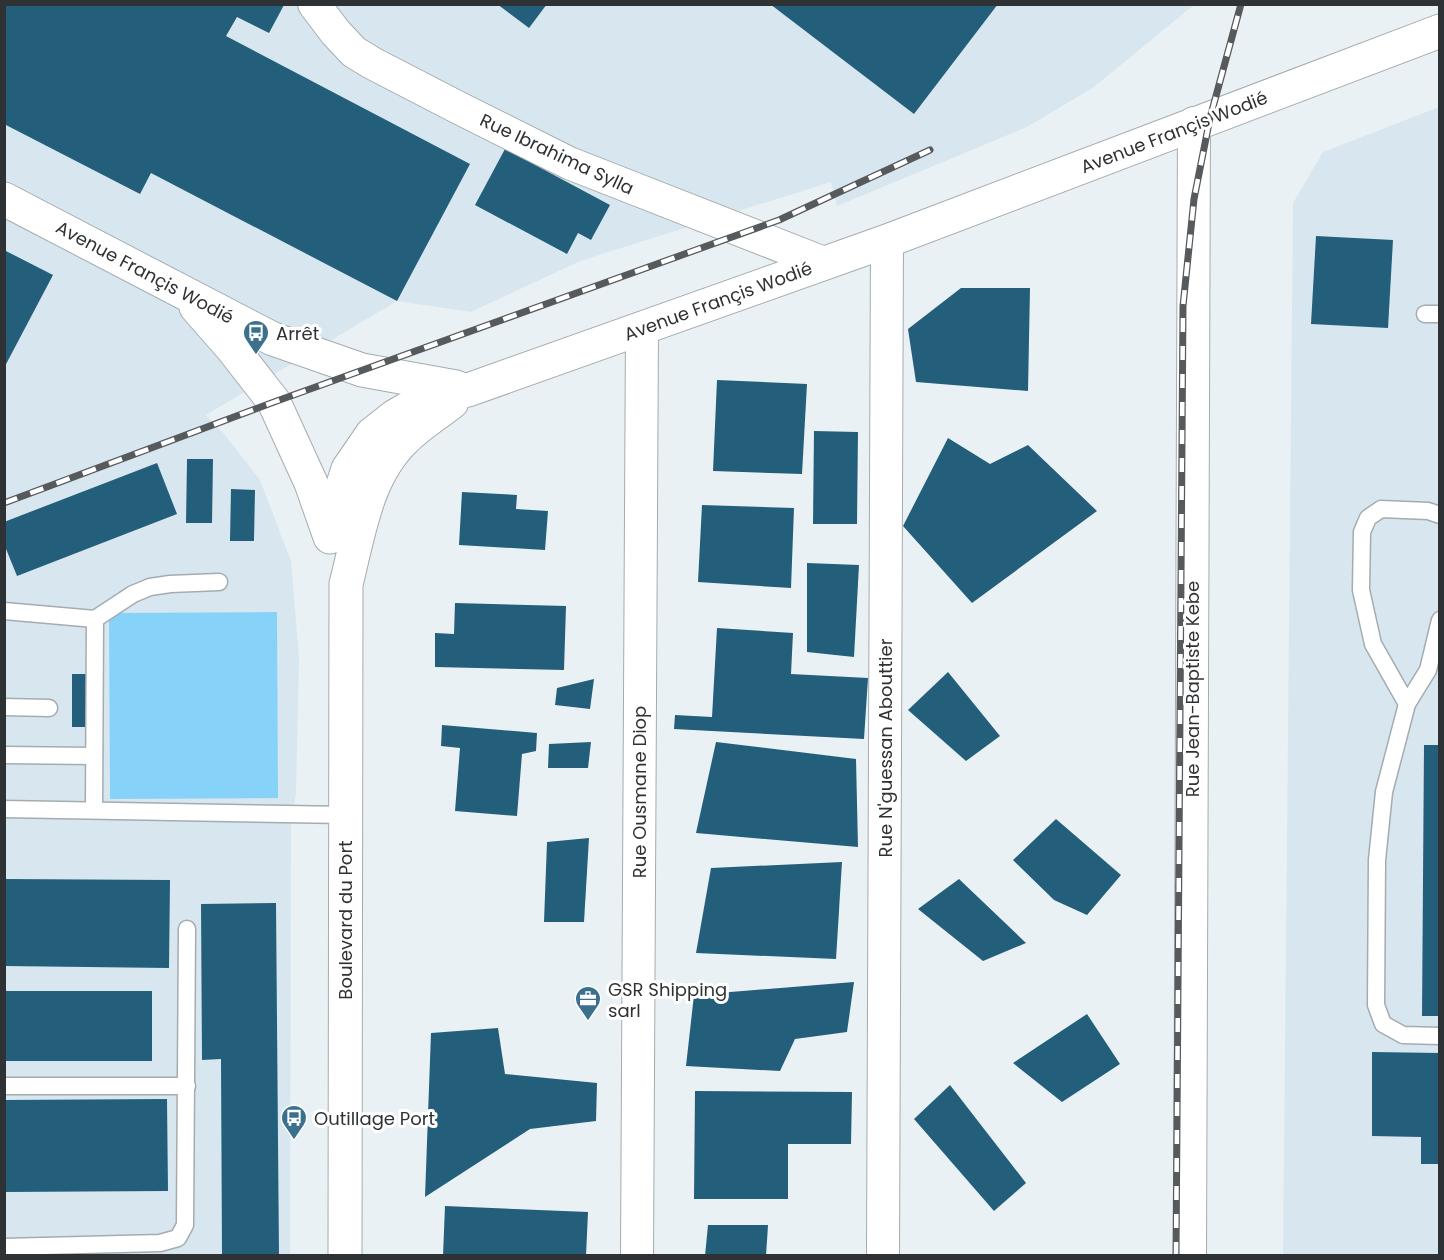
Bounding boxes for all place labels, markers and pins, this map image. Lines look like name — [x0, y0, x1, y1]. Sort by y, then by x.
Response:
bus stop icon: Arrêt — [241, 318, 271, 356]
place label: Arrêt — [276, 321, 319, 346]
place label: GSR Shipping sarl — [608, 977, 727, 1023]
office icon: GSR Shipping sarl — [573, 984, 603, 1022]
bus stop icon: Outillage Port — [279, 1103, 309, 1141]
place label: Outillage Port — [314, 1106, 435, 1131]

